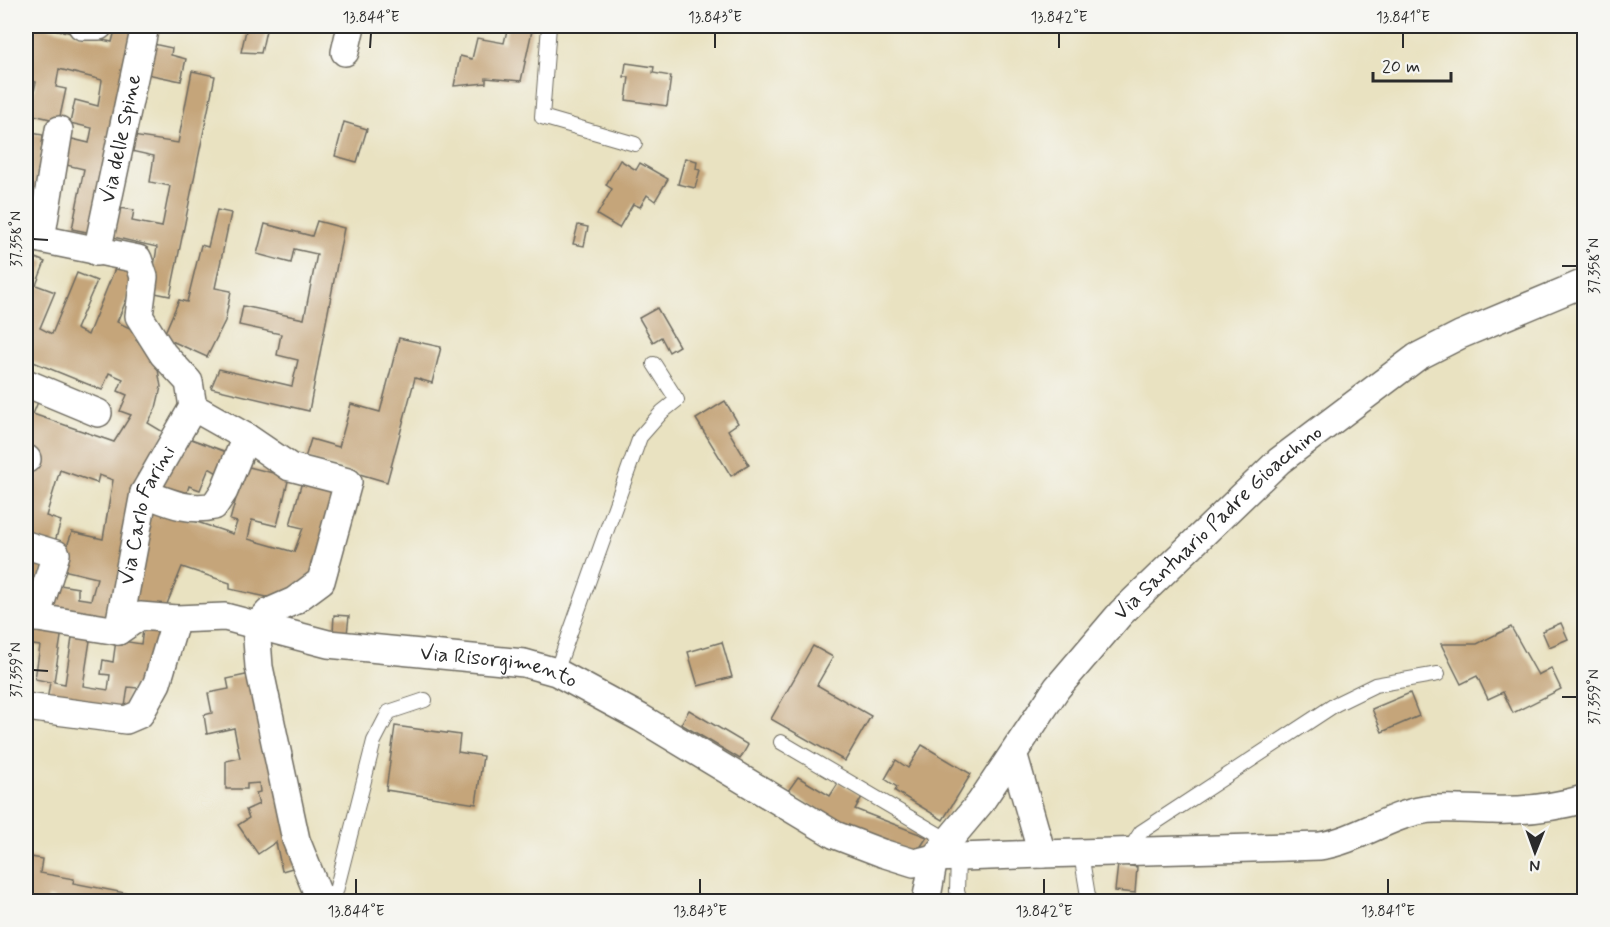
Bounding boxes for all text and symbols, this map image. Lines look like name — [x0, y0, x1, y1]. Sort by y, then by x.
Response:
text: 13.844°E — [343, 8, 400, 28]
text: 13.843°E — [688, 8, 742, 28]
text: 13.842°E — [1031, 8, 1088, 28]
text: 13.841°E — [1376, 8, 1430, 28]
scale bar — [1373, 45, 1451, 83]
text: 20 m — [1382, 55, 1420, 79]
street label: Via delle Spine — [94, 71, 148, 206]
text: 37.358°N — [7, 211, 27, 267]
text: 37.358°N — [1585, 238, 1605, 294]
street label: Via Santuario Padre Gioacchino — [1107, 419, 1328, 627]
street label: Via Carlo Farini — [113, 440, 182, 587]
street label: Via Risorgimento — [419, 639, 582, 695]
text: 37.359°N — [7, 642, 27, 698]
text: 37.359°N — [1585, 669, 1605, 725]
north arrow — [1505, 822, 1565, 882]
text: N — [1529, 855, 1540, 876]
text: 13.844°E — [328, 902, 385, 922]
text: 13.843°E — [673, 902, 727, 922]
text: 13.842°E — [1016, 902, 1073, 922]
text: 13.841°E — [1361, 902, 1415, 922]

